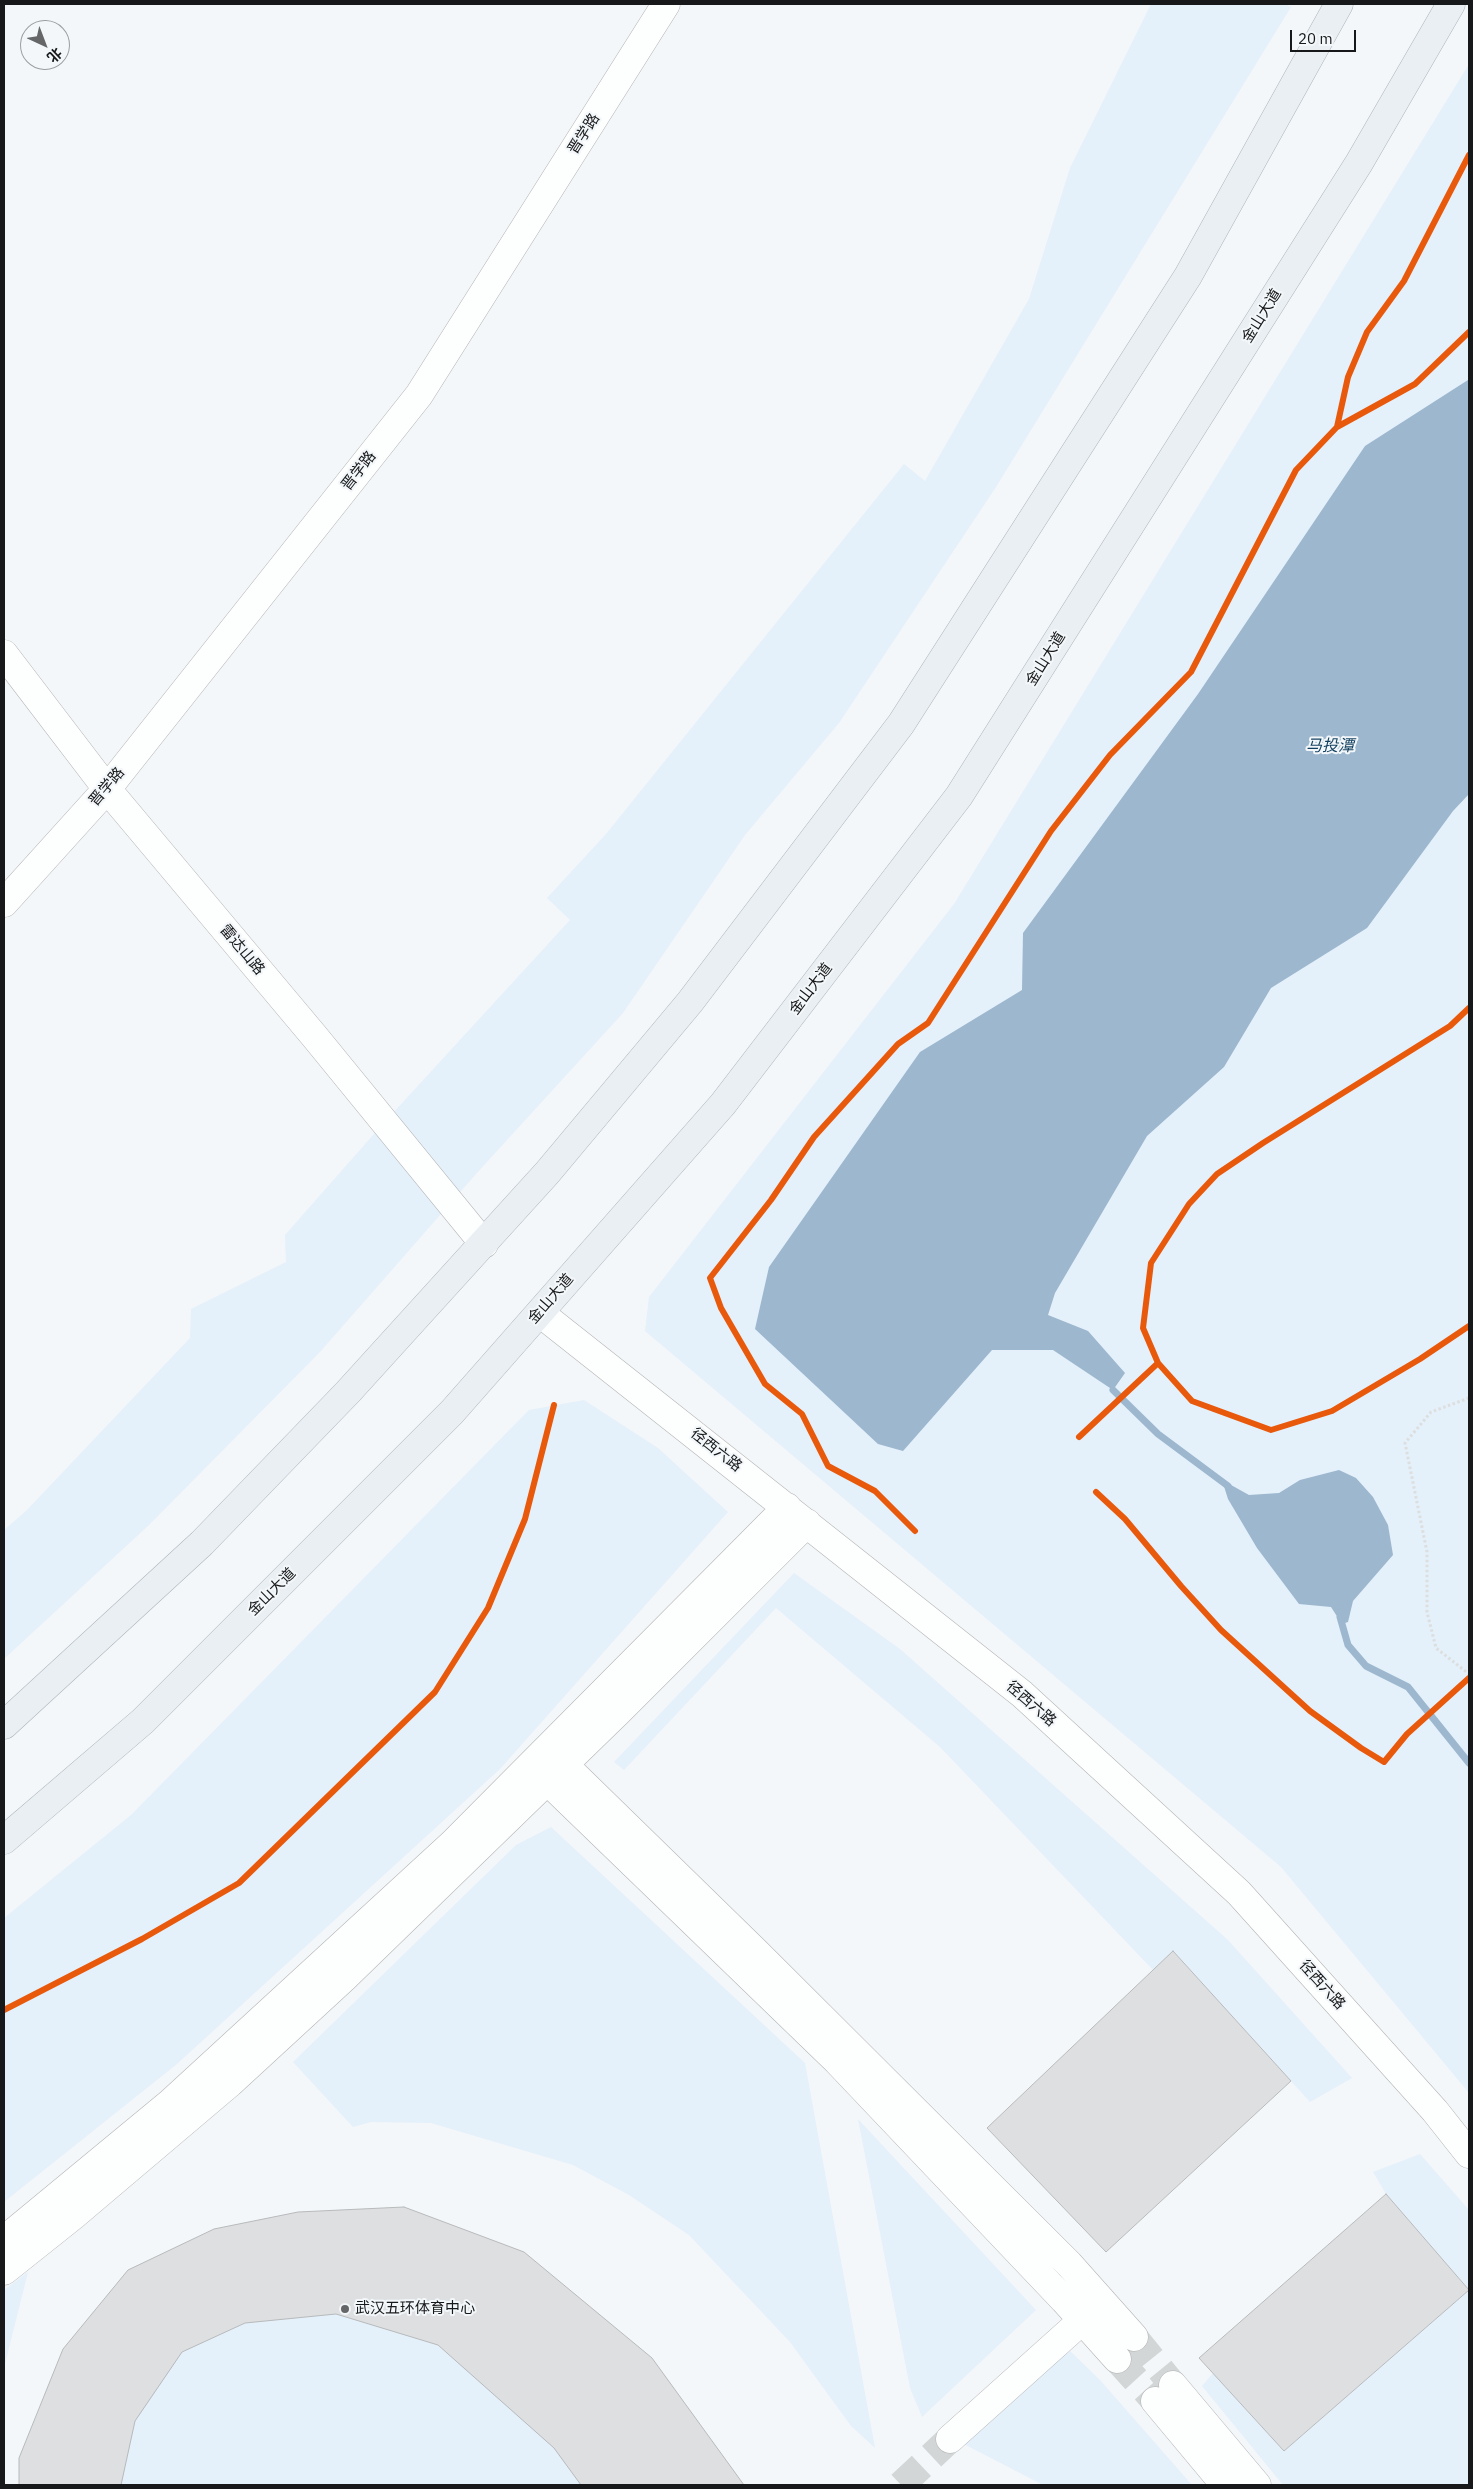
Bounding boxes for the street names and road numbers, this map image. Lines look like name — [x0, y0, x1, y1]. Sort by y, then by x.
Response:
street label: 晋学路 — [564, 110, 604, 158]
street label: 金山大道 — [1238, 286, 1286, 346]
street label: 晋学路 — [338, 448, 380, 494]
street label: 金山大道 — [1022, 629, 1070, 689]
street label: 晋学路 — [86, 764, 128, 810]
street label: 雷达山路 — [216, 921, 268, 979]
street label: 金山大道 — [786, 960, 836, 1018]
street label: 金山大道 — [525, 1270, 577, 1328]
street label: 径西六路 — [687, 1424, 745, 1476]
street label: 金山大道 — [244, 1564, 300, 1620]
street label: 径西六路 — [1002, 1678, 1060, 1730]
street label: 径西六路 — [1295, 1957, 1349, 2013]

